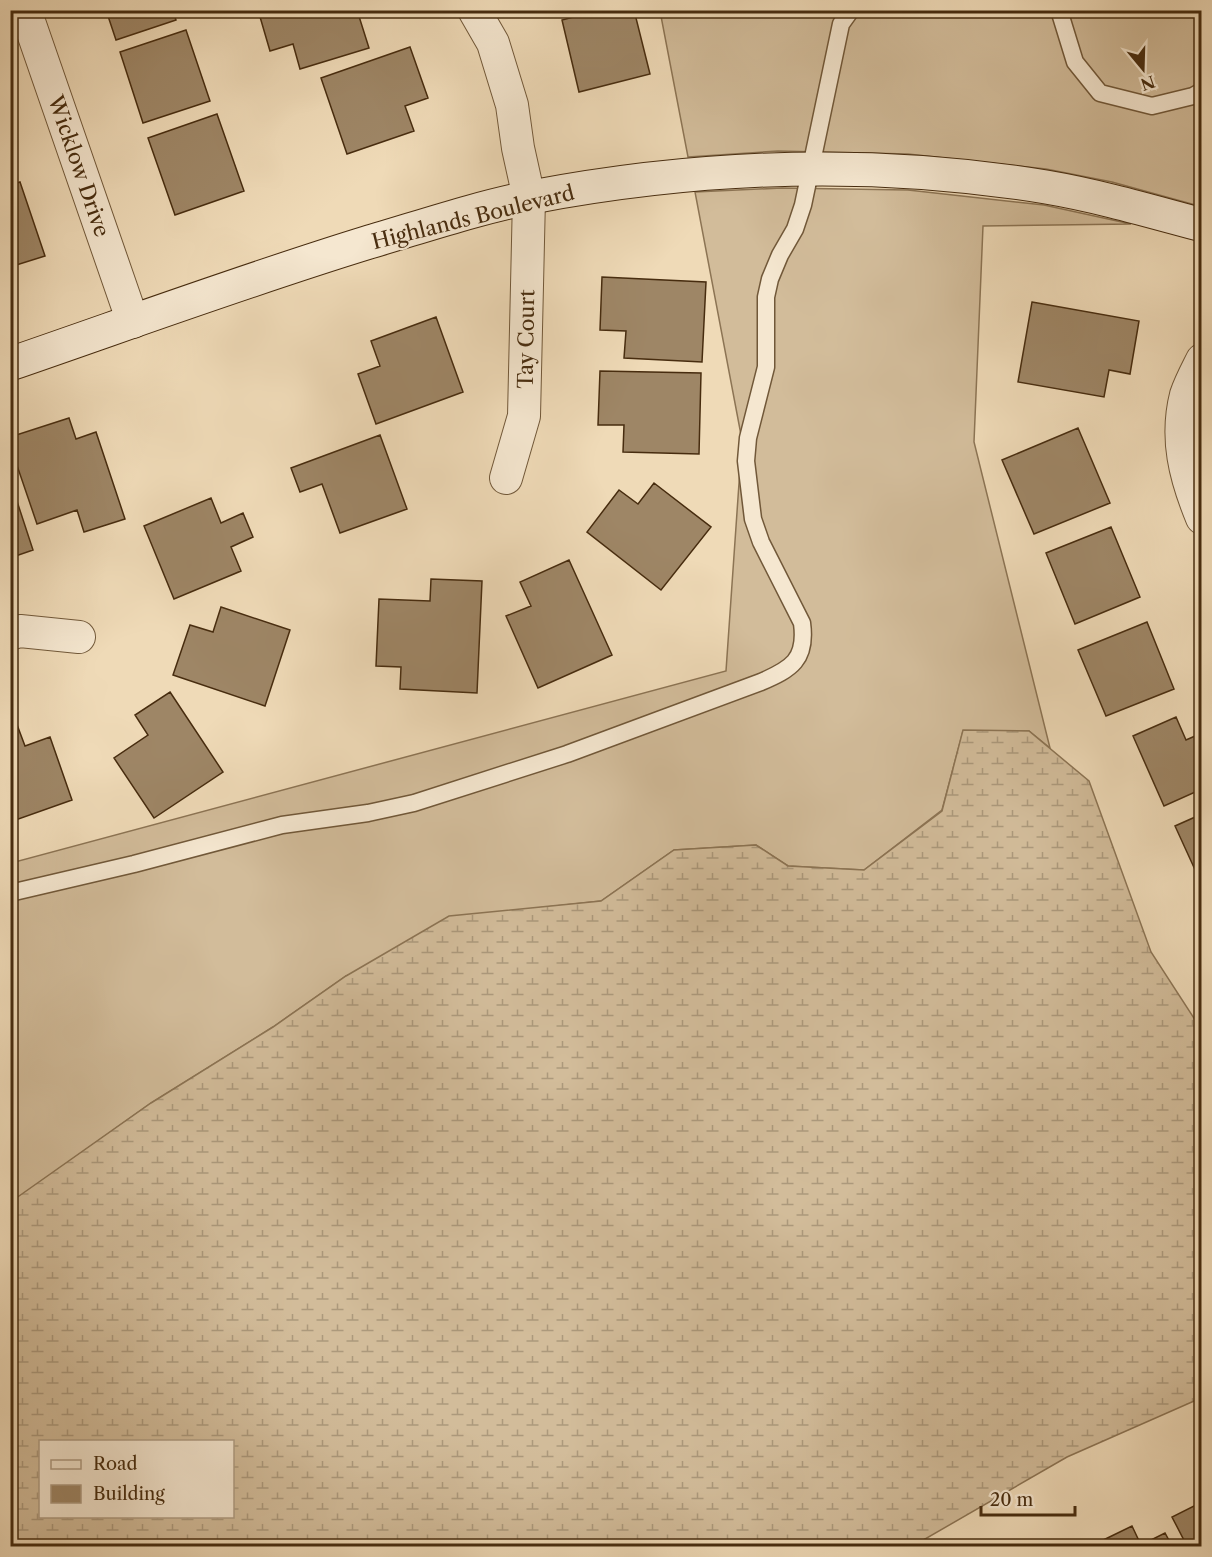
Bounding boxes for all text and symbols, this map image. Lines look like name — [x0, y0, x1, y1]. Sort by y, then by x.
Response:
north arrow — [1113, 39, 1173, 99]
text: N — [1138, 71, 1158, 95]
street label: Wicklow Drive — [43, 91, 115, 240]
street label: Highlands Boulevard — [369, 180, 577, 254]
street label: Tay Court — [513, 289, 539, 389]
legend — [39, 1440, 234, 1518]
text: Road — [93, 1453, 138, 1475]
scale bar — [981, 1479, 1076, 1517]
text: Building — [93, 1483, 165, 1505]
text: 20 m — [990, 1489, 1034, 1511]

